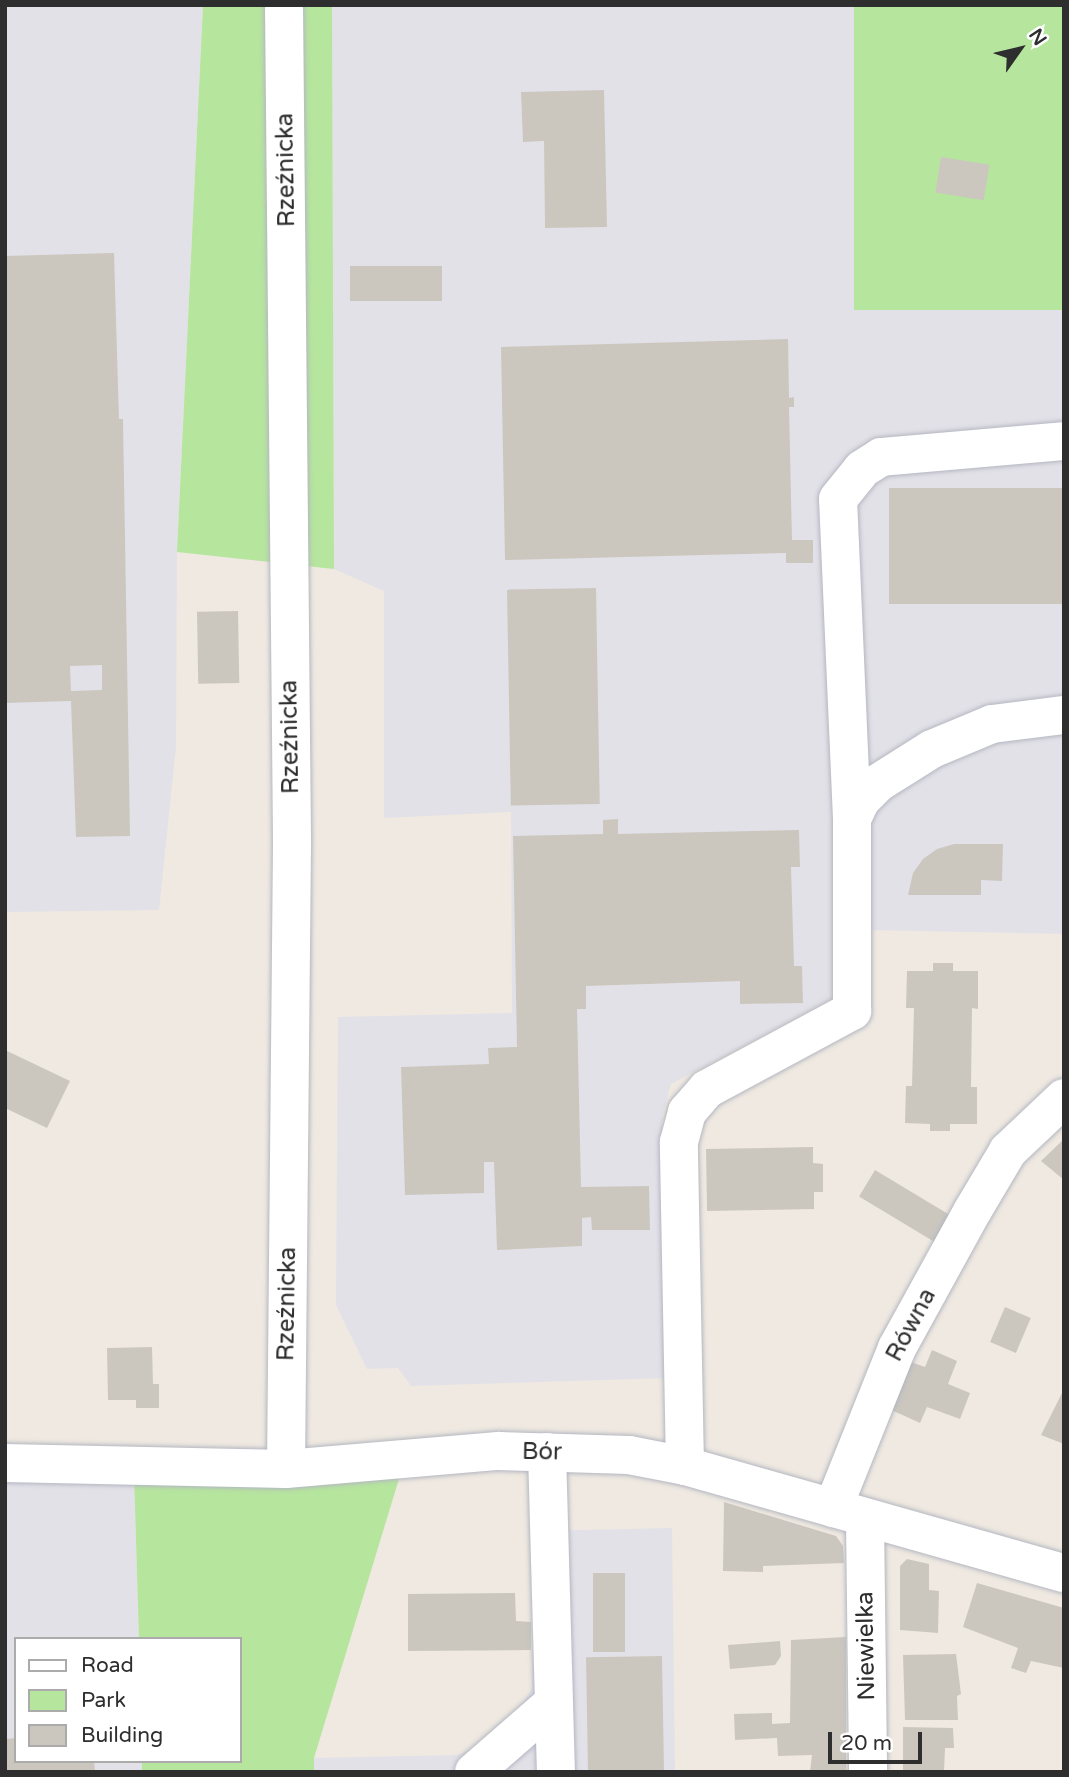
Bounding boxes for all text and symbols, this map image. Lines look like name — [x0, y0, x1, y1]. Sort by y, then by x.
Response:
north arrow — [985, 14, 1055, 84]
text: N — [1024, 25, 1051, 50]
street label: Rzeźnicka — [271, 113, 301, 227]
street label: Rzeźnicka — [275, 680, 305, 794]
street label: Rzeźnicka — [272, 1247, 302, 1361]
street label: Równa — [880, 1284, 942, 1366]
street label: Bór — [522, 1437, 562, 1467]
street label: Niewielka — [851, 1591, 881, 1701]
legend — [14, 1637, 242, 1763]
text: Road — [81, 1653, 134, 1678]
text: Park — [81, 1688, 126, 1713]
scale bar — [831, 1718, 926, 1762]
text: Building — [81, 1723, 163, 1748]
text: 20 m — [841, 1731, 892, 1756]

